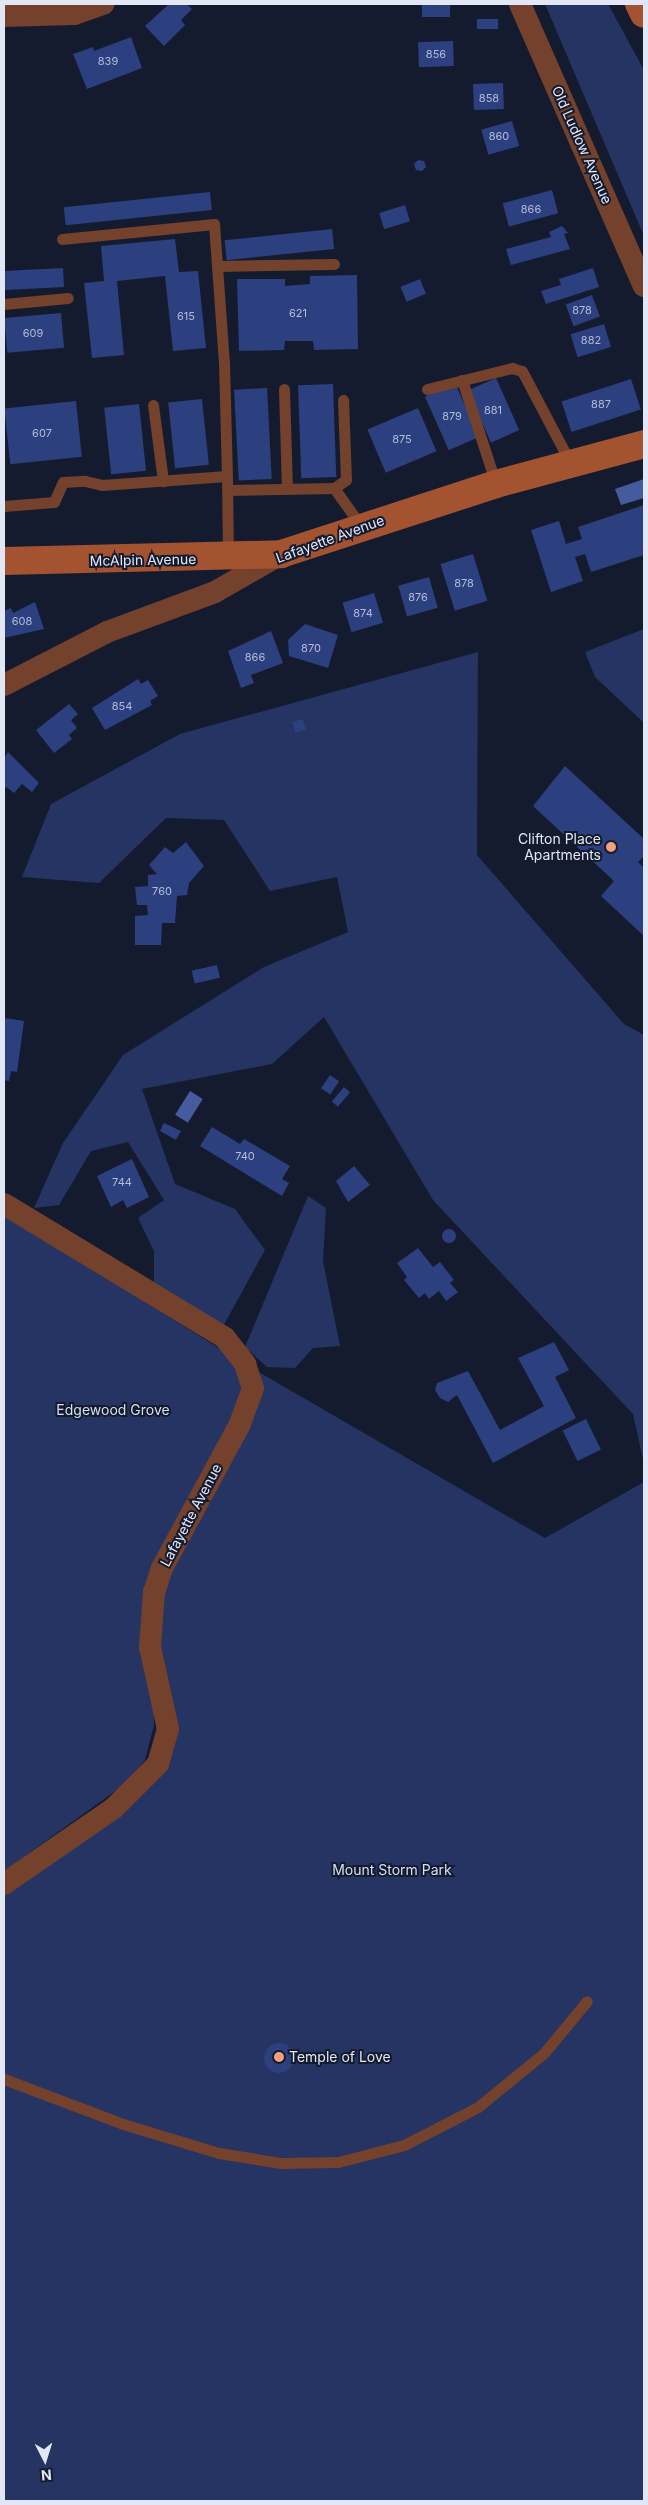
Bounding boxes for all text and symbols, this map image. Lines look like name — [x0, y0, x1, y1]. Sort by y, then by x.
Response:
house number: 856 — [426, 47, 446, 61]
house number: 839 — [98, 54, 118, 68]
street label: Old Ludlow Avenue — [548, 83, 616, 207]
house number: 858 — [479, 91, 499, 105]
house number: 860 — [489, 129, 509, 143]
house number: 866 — [521, 202, 541, 216]
house number: 878 — [572, 303, 592, 317]
house number: 621 — [289, 306, 307, 320]
house number: 615 — [177, 309, 195, 323]
house number: 609 — [23, 326, 43, 340]
house number: 882 — [581, 333, 601, 347]
house number: 887 — [591, 397, 611, 411]
house number: 881 — [484, 403, 502, 417]
house number: 879 — [442, 409, 462, 423]
house number: 607 — [32, 426, 52, 440]
house number: 875 — [392, 432, 412, 446]
street label: Lafayette Avenue — [274, 512, 386, 566]
street label: McAlpin Avenue — [90, 551, 196, 569]
house number: 878 — [454, 576, 474, 590]
house number: 876 — [408, 590, 428, 604]
house number: 874 — [353, 606, 373, 620]
house number: 608 — [12, 614, 32, 628]
house number: 870 — [301, 641, 321, 655]
house number: 866 — [245, 650, 265, 664]
house number: 854 — [112, 699, 132, 713]
place label: Clifton Place Apartments — [518, 831, 601, 864]
marker: Clifton Place Apartments — [605, 841, 617, 853]
house number: 760 — [152, 884, 172, 898]
house number: 740 — [235, 1149, 255, 1163]
house number: 744 — [112, 1175, 132, 1189]
park label: Edgewood Grove — [56, 1402, 170, 1418]
street label: Lafayette Avenue — [157, 1461, 225, 1569]
park label: Mount Storm Park — [332, 1862, 452, 1878]
place label: Temple of Love — [289, 2049, 391, 2065]
marker: Temple of Love — [273, 2051, 285, 2063]
north arrow — [20, 2435, 70, 2485]
text: N — [40, 2467, 52, 2484]

